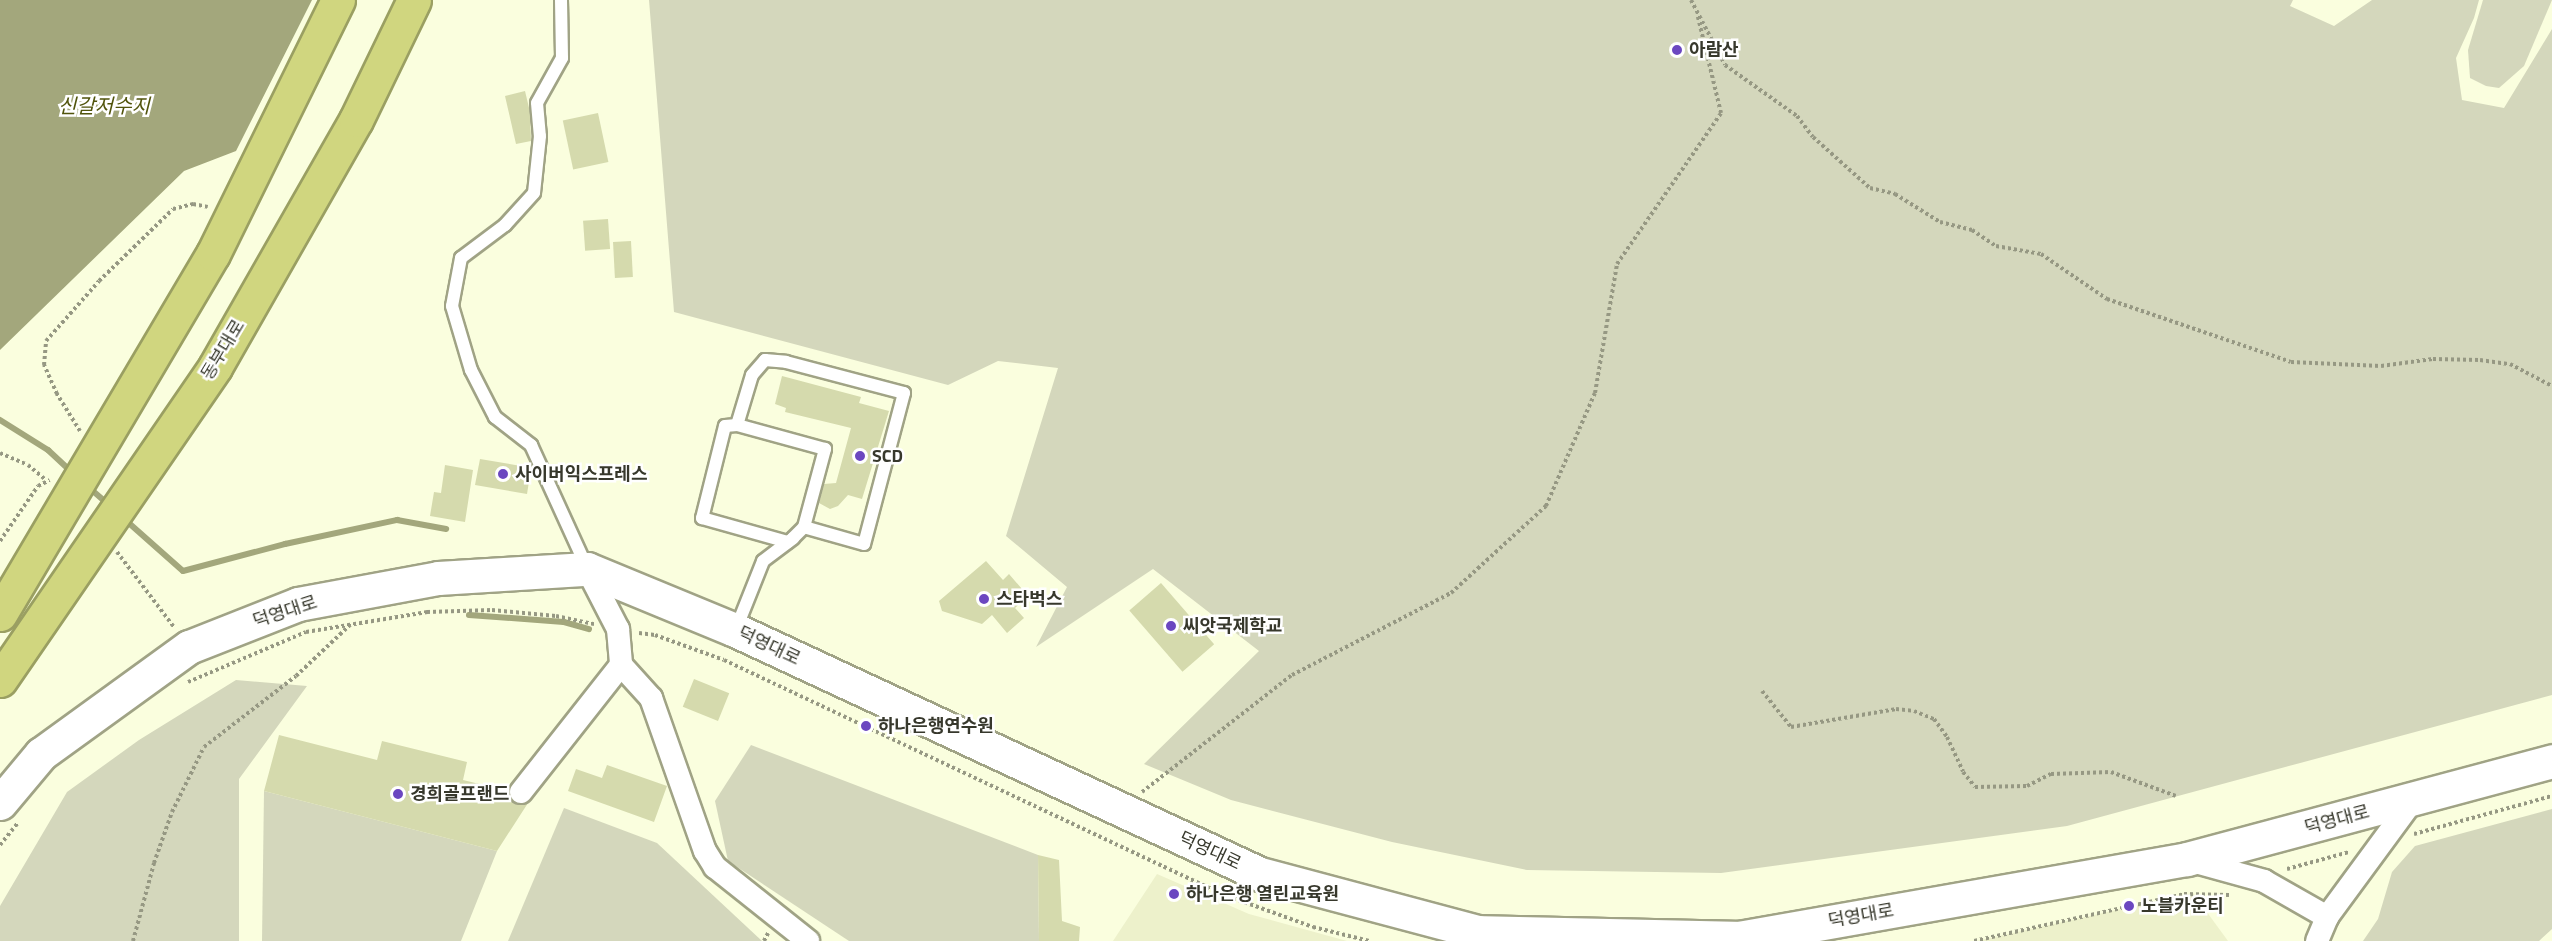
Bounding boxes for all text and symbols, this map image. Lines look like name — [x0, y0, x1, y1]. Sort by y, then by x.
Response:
place label: 아람산 — [1689, 39, 1739, 61]
marker: 아람산 — [1670, 43, 1684, 57]
water label: 신갈저수지 — [58, 93, 150, 117]
street label: 동부대로 — [197, 316, 249, 384]
place label: SCD — [872, 445, 903, 467]
marker: SCD — [853, 449, 867, 463]
place label: 사이버익스프레스 — [515, 463, 647, 485]
marker: 사이버익스프레스 — [496, 467, 510, 481]
place label: 스타벅스 — [996, 588, 1062, 610]
street label: 덕영대로 — [250, 591, 320, 633]
marker: 스타벅스 — [977, 592, 991, 606]
place label: 씨앗국제학교 — [1183, 615, 1282, 637]
marker: 씨앗국제학교 — [1164, 619, 1178, 633]
street label: 덕영대로 — [734, 622, 804, 670]
place label: 하나은행연수원 — [878, 715, 994, 737]
marker: 하나은행연수원 — [859, 719, 873, 733]
place label: 경희골프랜드 — [410, 783, 509, 805]
marker: 경희골프랜드 — [391, 787, 405, 801]
street label: 덕영대로 — [2302, 801, 2372, 839]
street label: 덕영대로 — [1175, 827, 1245, 875]
place label: 하나은행 열린교육원 — [1186, 883, 1339, 905]
marker: 하나은행 열린교육원 — [1167, 887, 1181, 901]
place label: 노블카운티 — [2141, 895, 2224, 917]
marker: 노블카운티 — [2122, 899, 2136, 913]
street label: 덕영대로 — [1827, 900, 1895, 932]

